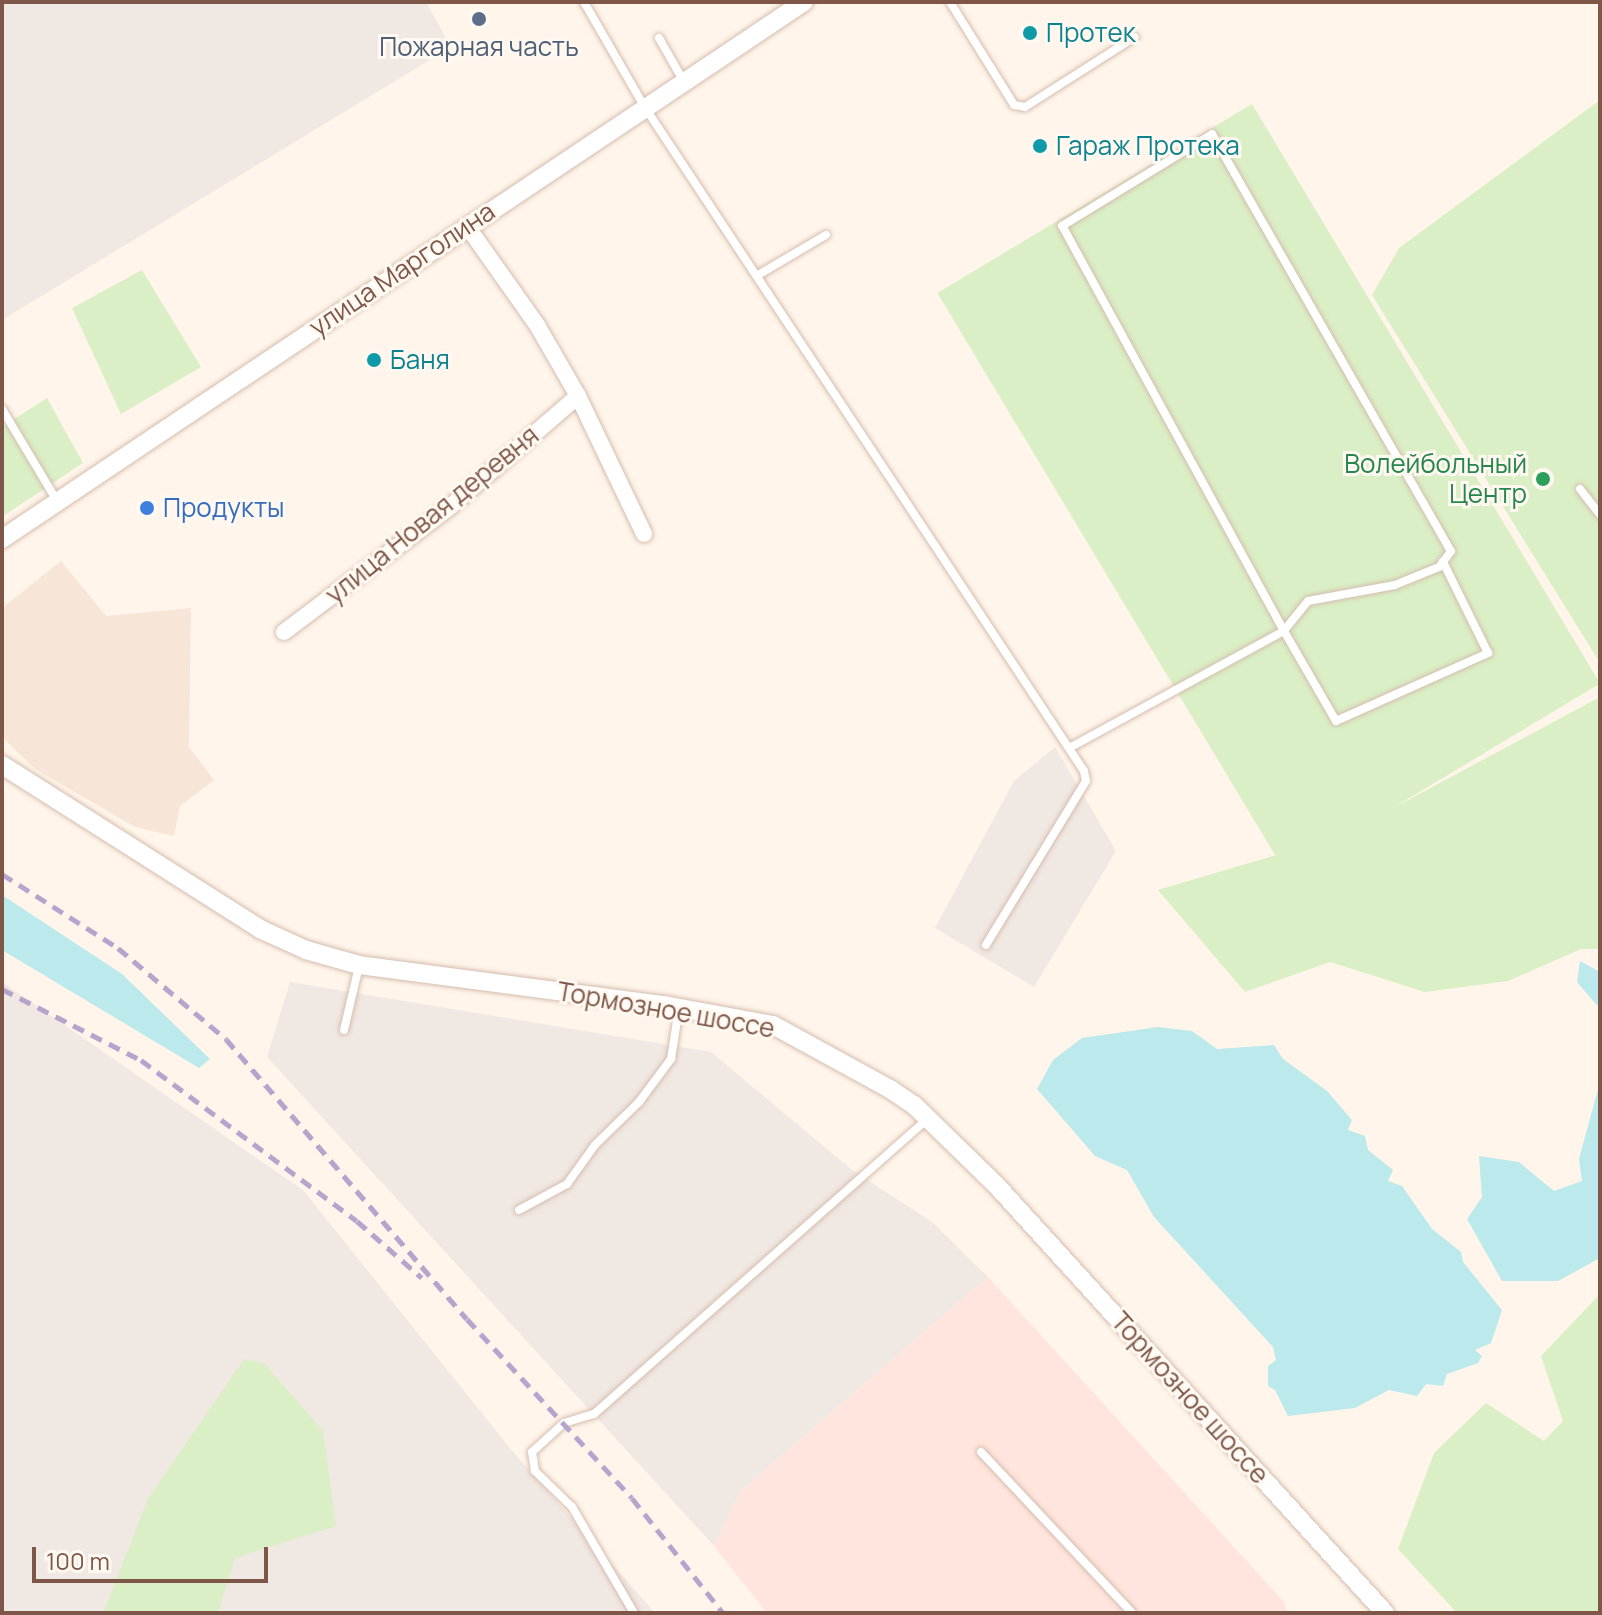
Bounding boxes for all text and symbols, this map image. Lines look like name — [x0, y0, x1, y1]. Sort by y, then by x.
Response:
marker: Пожарная часть — [470, 10, 488, 28]
place label: Протек — [1046, 17, 1136, 49]
marker: Протек — [1021, 24, 1039, 42]
place label: Пожарная часть — [379, 31, 579, 63]
place label: Гараж Протека — [1056, 130, 1240, 162]
marker: Гараж Протека — [1031, 137, 1049, 155]
street label: улица Марголина — [303, 195, 501, 343]
place label: Баня — [390, 344, 450, 376]
marker: Баня — [365, 351, 383, 369]
street label: улица Новая деревня — [319, 420, 545, 610]
place label: Волейбольный Центр — [1344, 448, 1527, 510]
marker: Волейбольный Центр — [1534, 470, 1552, 488]
place label: Продукты — [163, 492, 285, 524]
marker: Продукты — [138, 499, 156, 517]
street label: Тормозное шоссе — [555, 976, 777, 1044]
street label: Тормозное шоссе — [1105, 1306, 1275, 1490]
scale bar — [36, 1531, 272, 1581]
text: 100 m — [46, 1544, 110, 1577]

